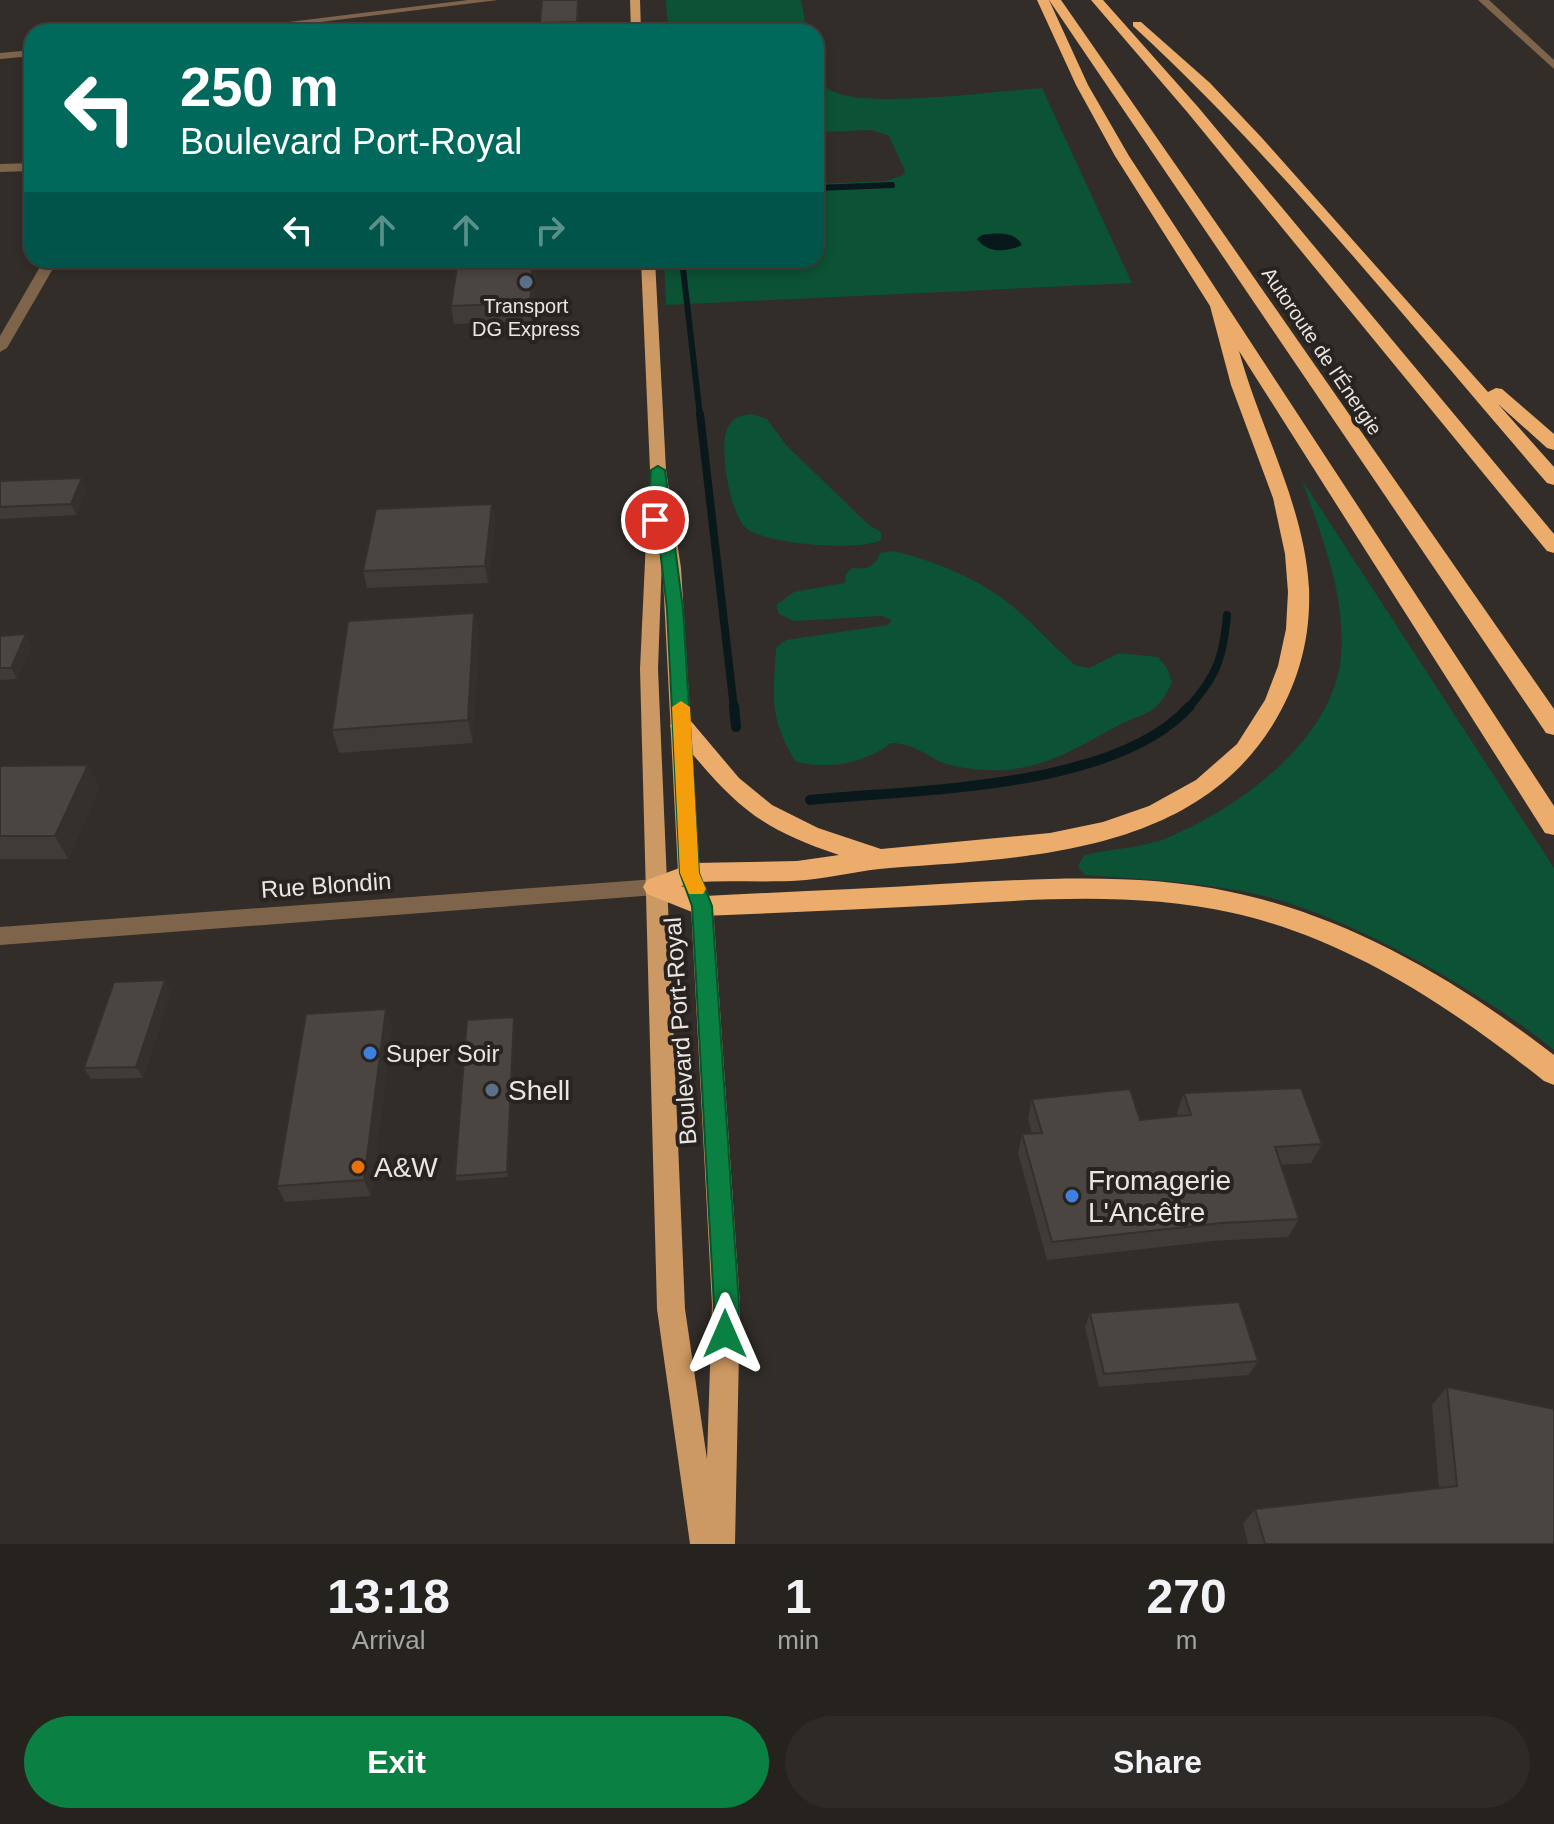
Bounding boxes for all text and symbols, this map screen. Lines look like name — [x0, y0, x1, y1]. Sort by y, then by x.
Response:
text: 250 m — [180, 55, 339, 118]
icon: left — [48, 56, 152, 160]
text: Boulevard Port-Royal — [180, 121, 522, 162]
icon: left — [276, 208, 320, 252]
icon: ahead — [360, 208, 404, 252]
icon: ahead — [444, 208, 488, 252]
icon: right — [528, 208, 572, 252]
street label: Autoroute de l'Énergie — [1258, 263, 1386, 439]
marker: Transport DG Express — [517, 273, 535, 291]
place label: Transport DG Express — [472, 295, 580, 340]
pin — [621, 486, 689, 554]
icon: arrive — [633, 498, 677, 542]
street label: Rue Blondin — [260, 867, 392, 903]
street label: Boulevard Port-Royal — [659, 916, 701, 1146]
place label: Super Soir — [386, 1040, 499, 1067]
marker: Super Soir — [361, 1044, 379, 1062]
place label: Shell — [508, 1075, 570, 1106]
marker: Shell — [483, 1081, 501, 1099]
place label: A&W — [374, 1152, 438, 1183]
marker: A&W — [349, 1158, 367, 1176]
place label: Fromagerie L'Ancêtre — [1088, 1165, 1231, 1228]
marker: Fromagerie L'Ancêtre — [1063, 1187, 1081, 1205]
position arrow — [683, 1292, 767, 1376]
text: 13:18 — [327, 1570, 450, 1623]
text: 1 — [785, 1570, 812, 1623]
text: 270 — [1147, 1570, 1227, 1623]
text: Arrival — [352, 1625, 426, 1655]
text: min — [777, 1625, 819, 1655]
text: m — [1176, 1625, 1197, 1655]
button: Exit — [24, 1716, 769, 1808]
button: Share — [785, 1716, 1530, 1808]

